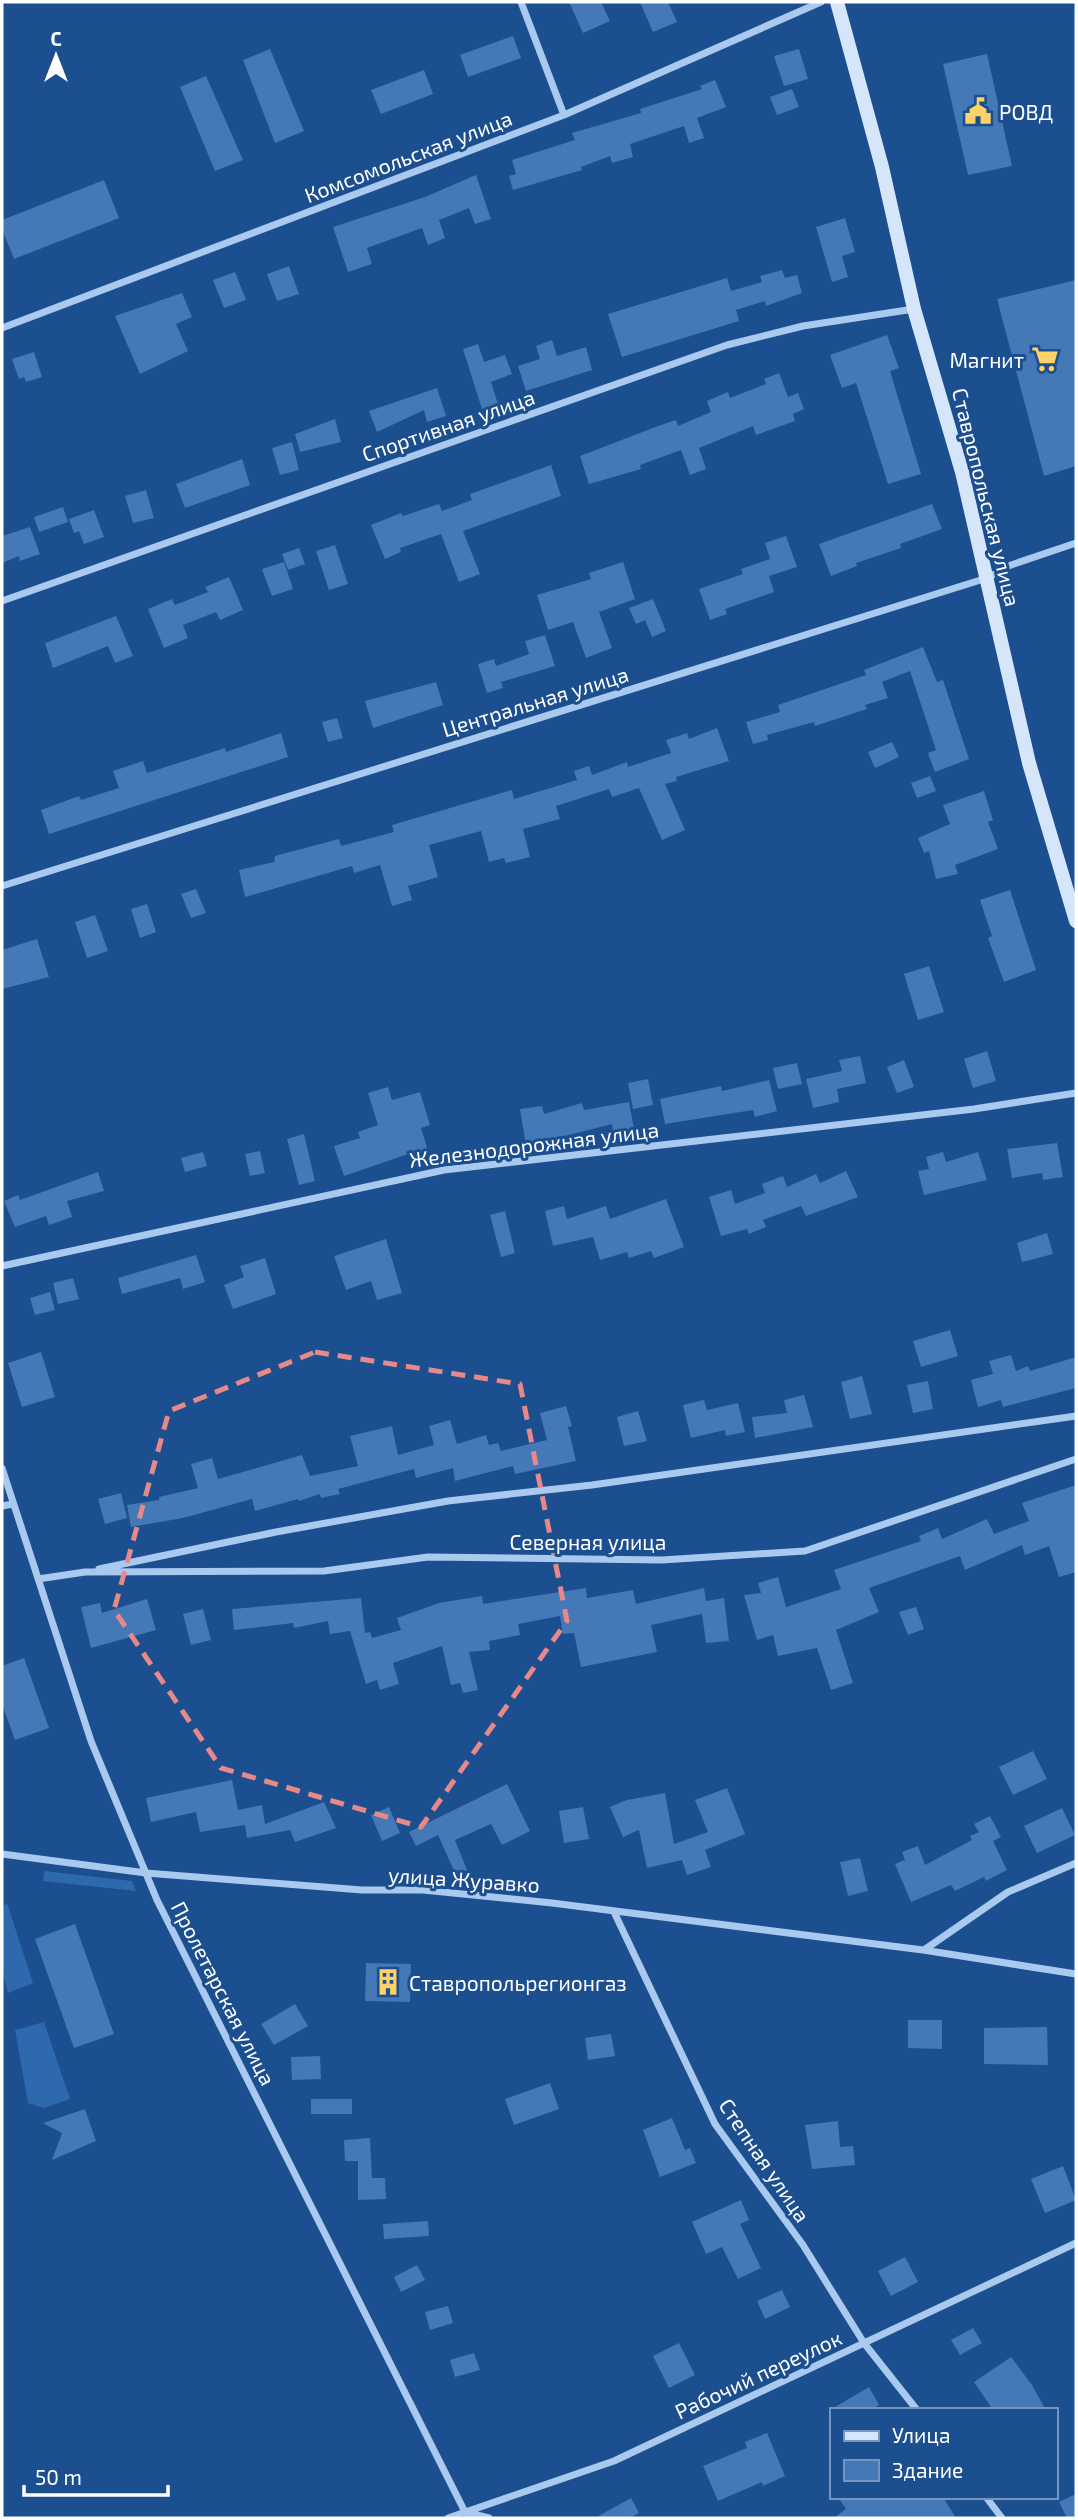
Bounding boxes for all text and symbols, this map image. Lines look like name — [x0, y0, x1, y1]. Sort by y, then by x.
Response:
north arrow — [21, 21, 91, 91]
text: С — [50, 27, 62, 50]
public building icon: РОВД — [963, 96, 993, 126]
place label: РОВД — [999, 99, 1053, 124]
street label: Комсомольская улица — [301, 105, 516, 208]
supermarket icon: Магнит — [1030, 344, 1060, 374]
place label: Магнит — [949, 347, 1024, 372]
street label: Спортивная улица — [358, 384, 538, 467]
street label: Ставропольская улица — [947, 385, 1026, 609]
street label: Центральная улица — [439, 661, 631, 742]
street label: Железнодорожная улица — [408, 1116, 660, 1173]
street label: Северная улица — [510, 1529, 666, 1555]
street label: улица Журавко — [387, 1861, 541, 1898]
street label: Пролетарская улица — [166, 1897, 281, 2090]
building icon: Ставропольрегионгаз — [373, 1967, 403, 1997]
place label: Ставропольрегионгаз — [409, 1970, 627, 1995]
street label: Степная улица — [714, 2093, 816, 2227]
street label: Рабочий переулок — [671, 2324, 846, 2424]
legend — [830, 2408, 1057, 2499]
text: Улица — [892, 2422, 951, 2447]
scale bar — [24, 2454, 168, 2498]
text: Здание — [892, 2457, 963, 2482]
text: 50 m — [35, 2464, 82, 2489]

